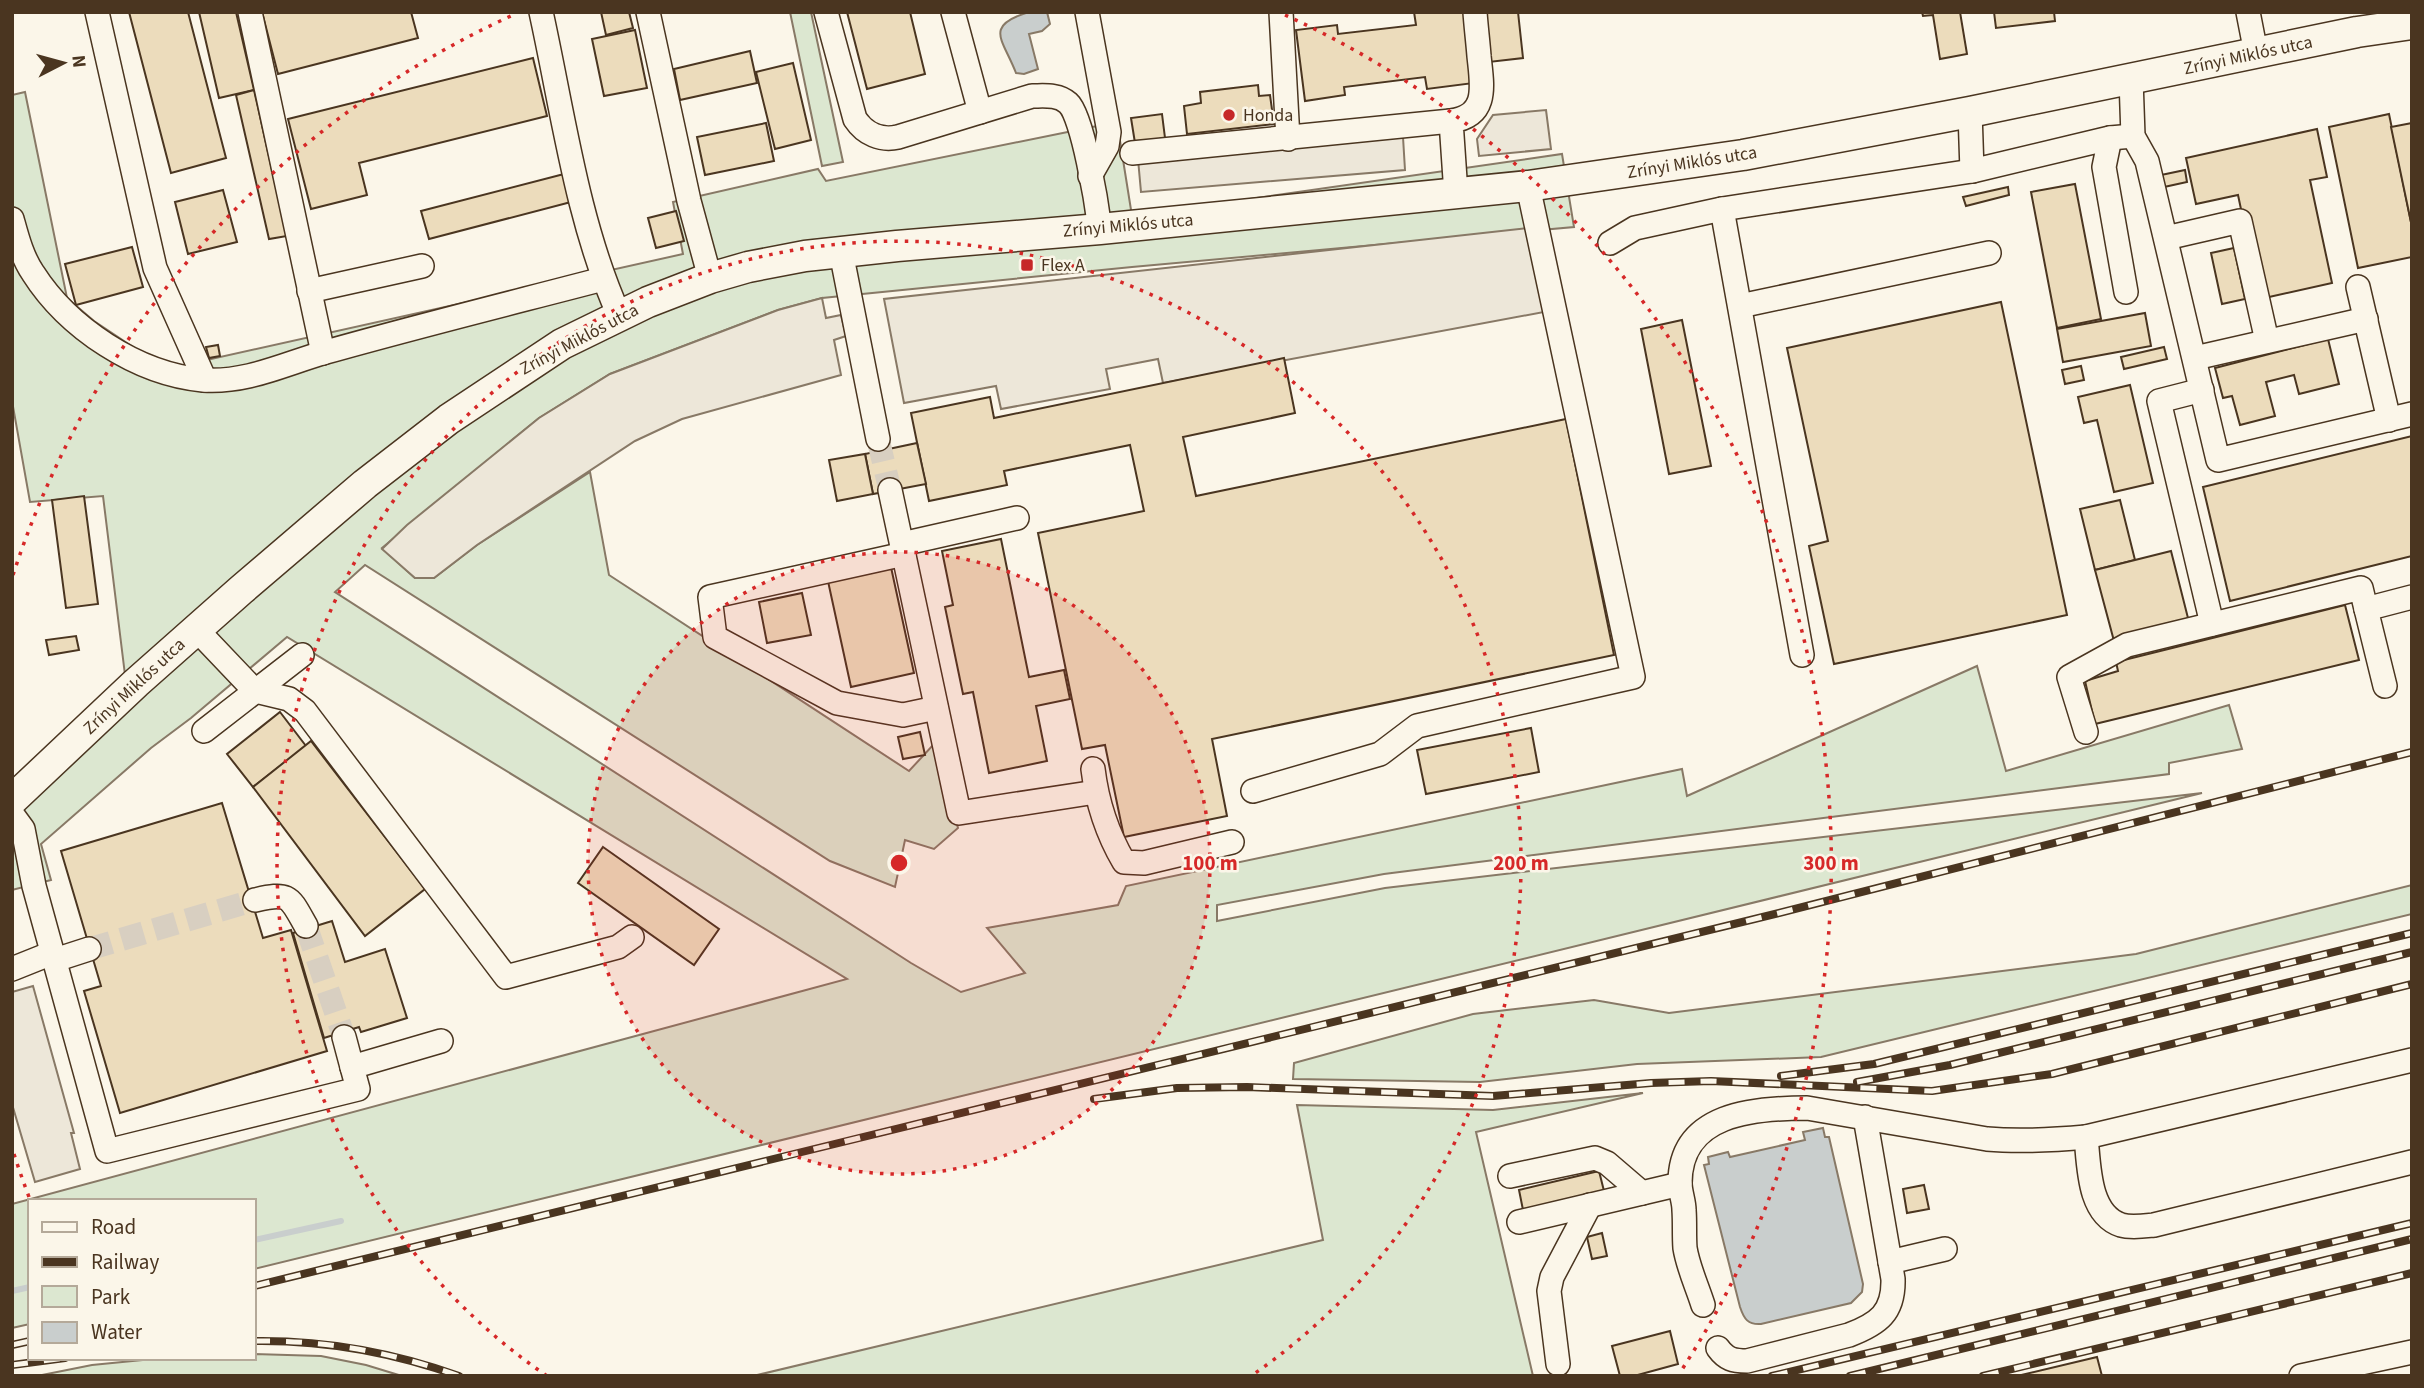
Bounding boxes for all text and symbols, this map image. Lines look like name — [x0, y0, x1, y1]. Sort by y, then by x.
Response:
north arrow — [28, 28, 98, 98]
street label: Zrínyi Miklós utca — [2181, 30, 2315, 81]
text: N — [64, 54, 93, 69]
place label: Honda — [1243, 103, 1293, 128]
marker: Honda — [1221, 107, 1237, 123]
street label: Zrínyi Miklós utca — [1625, 140, 1759, 185]
street label: Zrínyi Miklós utca — [1062, 207, 1195, 244]
place label: Flex A — [1041, 253, 1085, 278]
marker: Flex A — [1019, 257, 1035, 273]
street label: Zrínyi Miklós utca — [515, 298, 643, 381]
street label: Zrínyi Miklós utca — [78, 632, 191, 740]
text: 100 m — [1182, 848, 1238, 878]
text: 200 m — [1493, 848, 1549, 878]
text: 300 m — [1803, 848, 1859, 878]
centre of rings — [887, 851, 911, 875]
legend — [28, 1199, 256, 1360]
text: Road — [91, 1212, 136, 1242]
text: Railway — [91, 1247, 159, 1277]
text: Park — [91, 1282, 131, 1312]
text: Water — [91, 1317, 143, 1347]

